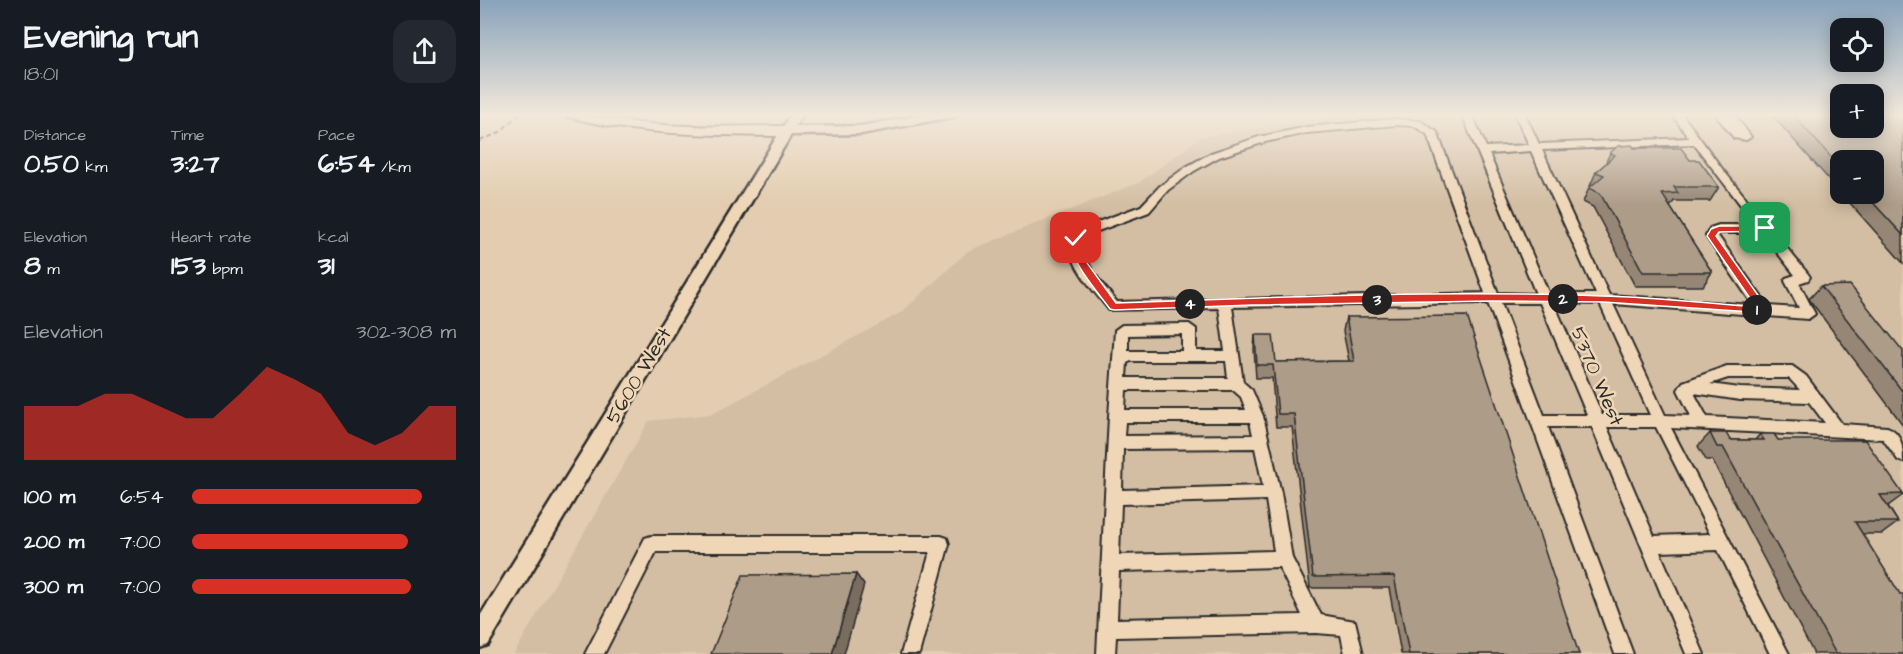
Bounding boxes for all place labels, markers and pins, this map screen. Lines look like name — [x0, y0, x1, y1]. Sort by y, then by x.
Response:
pin — [1739, 202, 1790, 253]
pin — [1050, 212, 1101, 263]
pin: 2 — [1548, 284, 1578, 314]
pin: 3 — [1362, 285, 1392, 315]
pin: 4 — [1175, 289, 1205, 319]
pin: 1 — [1742, 295, 1772, 325]

